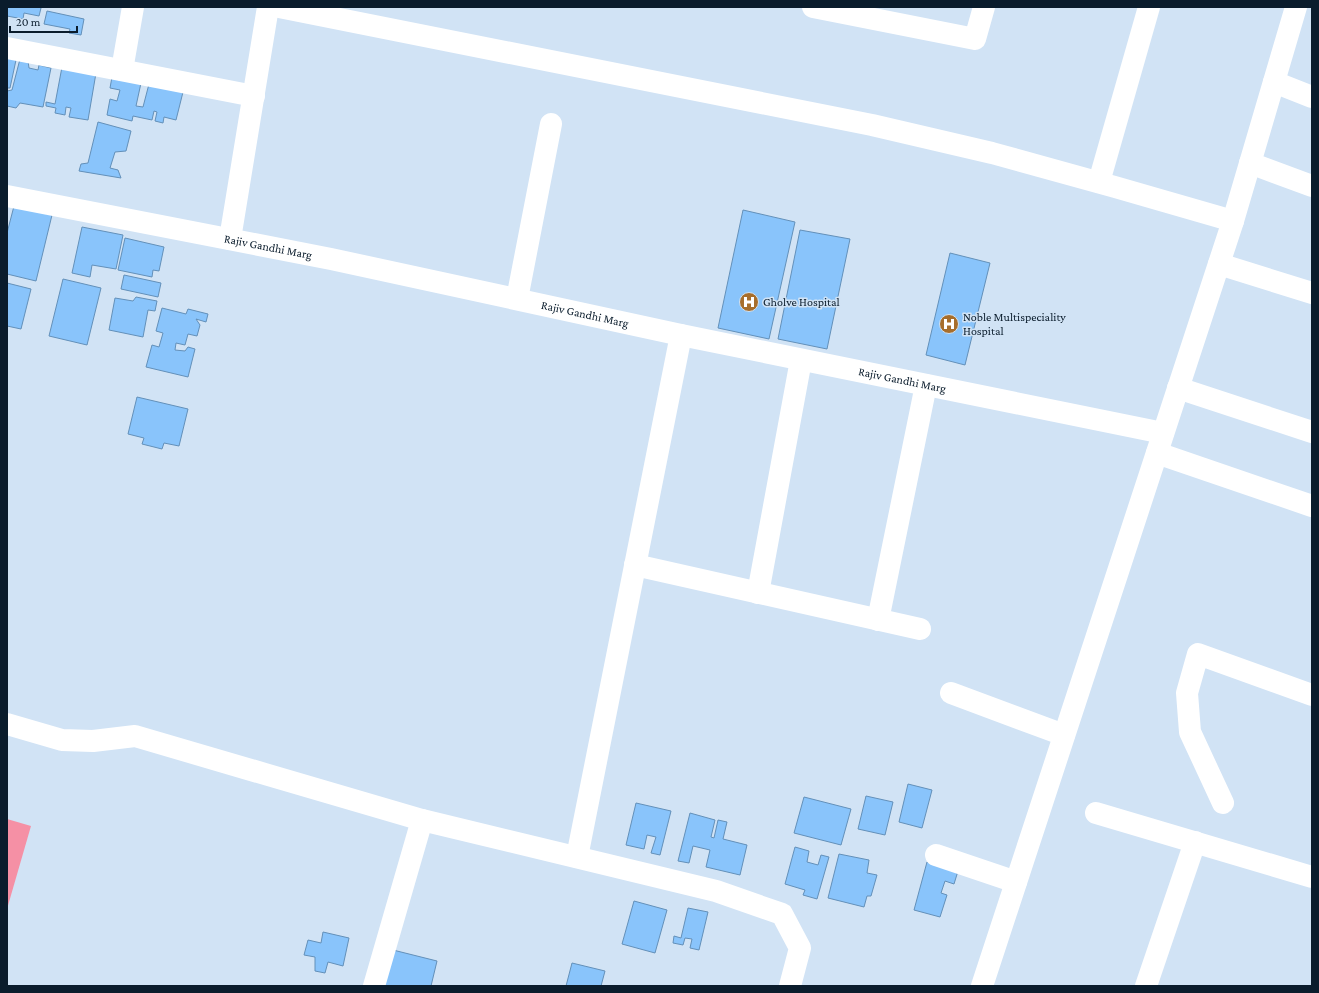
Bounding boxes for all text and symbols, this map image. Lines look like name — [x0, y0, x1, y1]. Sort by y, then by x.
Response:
scale bar — [10, 8, 77, 34]
text: 20 m — [16, 15, 41, 29]
street label: Rajiv Gandhi Marg — [223, 231, 313, 262]
hospital icon: Gholve Hospital — [738, 291, 760, 313]
place label: Gholve Hospital — [763, 295, 840, 309]
street label: Rajiv Gandhi Marg — [540, 298, 630, 330]
place label: Noble Multispeciality Hospital — [963, 310, 1066, 338]
hospital icon: Noble Multispeciality Hospital — [938, 313, 960, 335]
street label: Rajiv Gandhi Marg — [857, 364, 948, 396]

